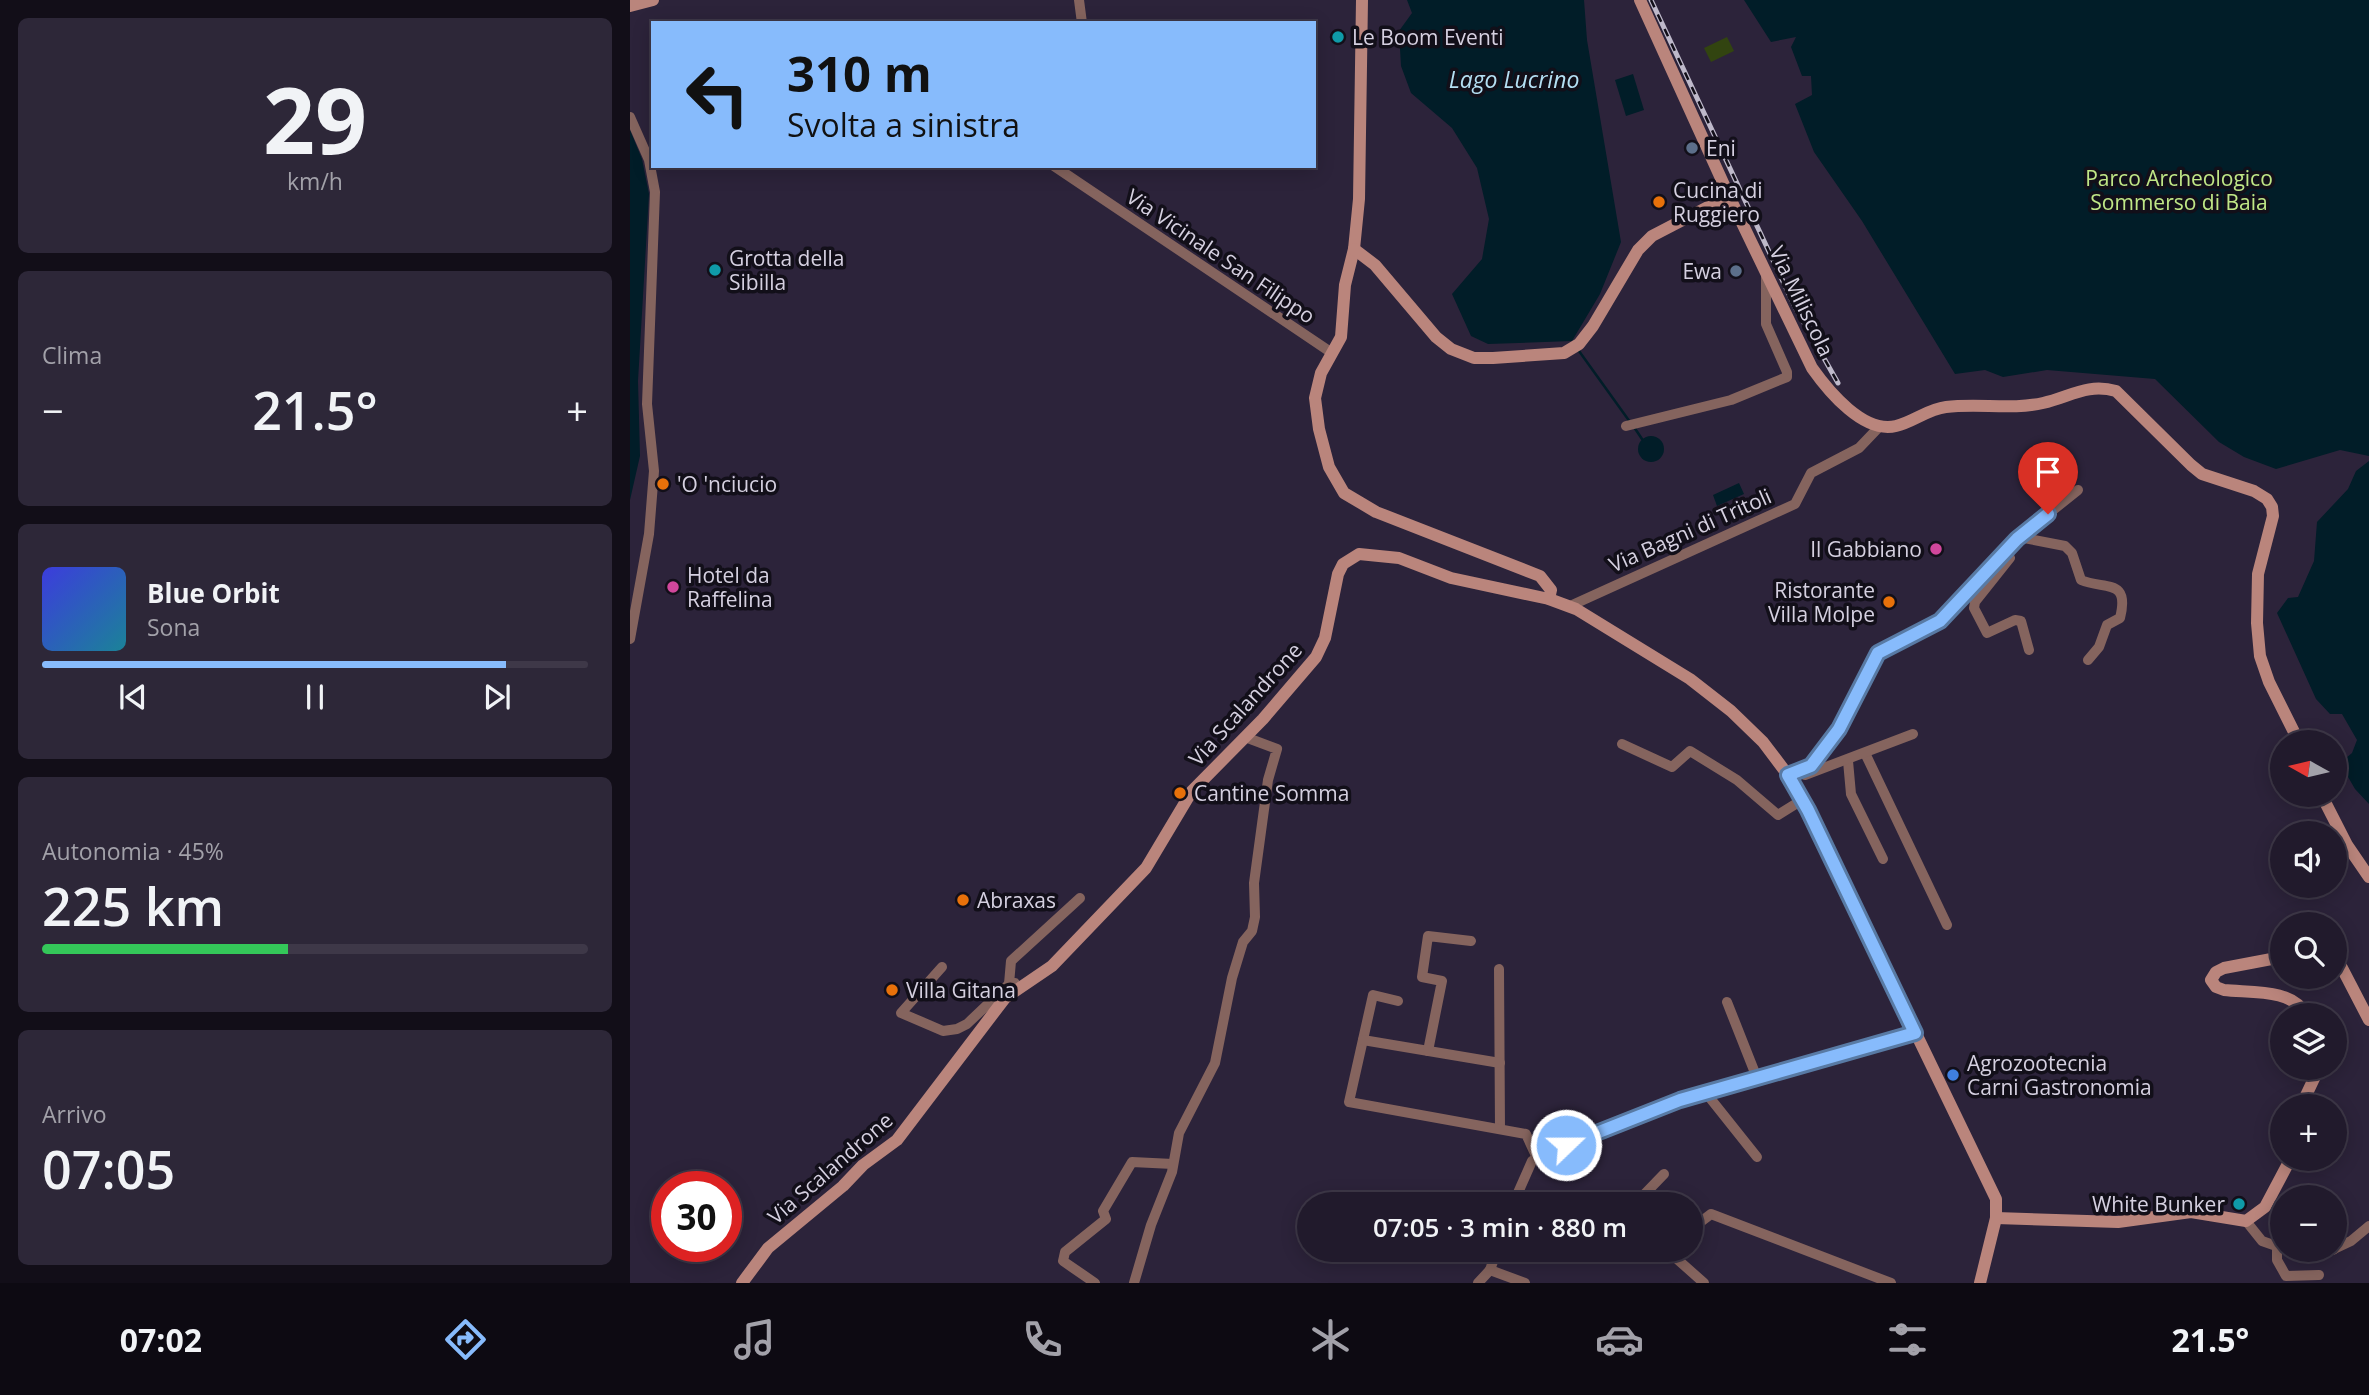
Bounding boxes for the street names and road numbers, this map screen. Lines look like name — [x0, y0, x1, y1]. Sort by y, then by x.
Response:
street label: Via Vicinale San Filippo — [1121, 182, 1321, 330]
street label: Via Miliscola — [1763, 241, 1841, 361]
street label: Via Bagni di Tritoli — [1604, 482, 1776, 578]
street label: Via Scalandrone — [1182, 636, 1308, 772]
street label: Via Scalandrone — [762, 1106, 898, 1230]

